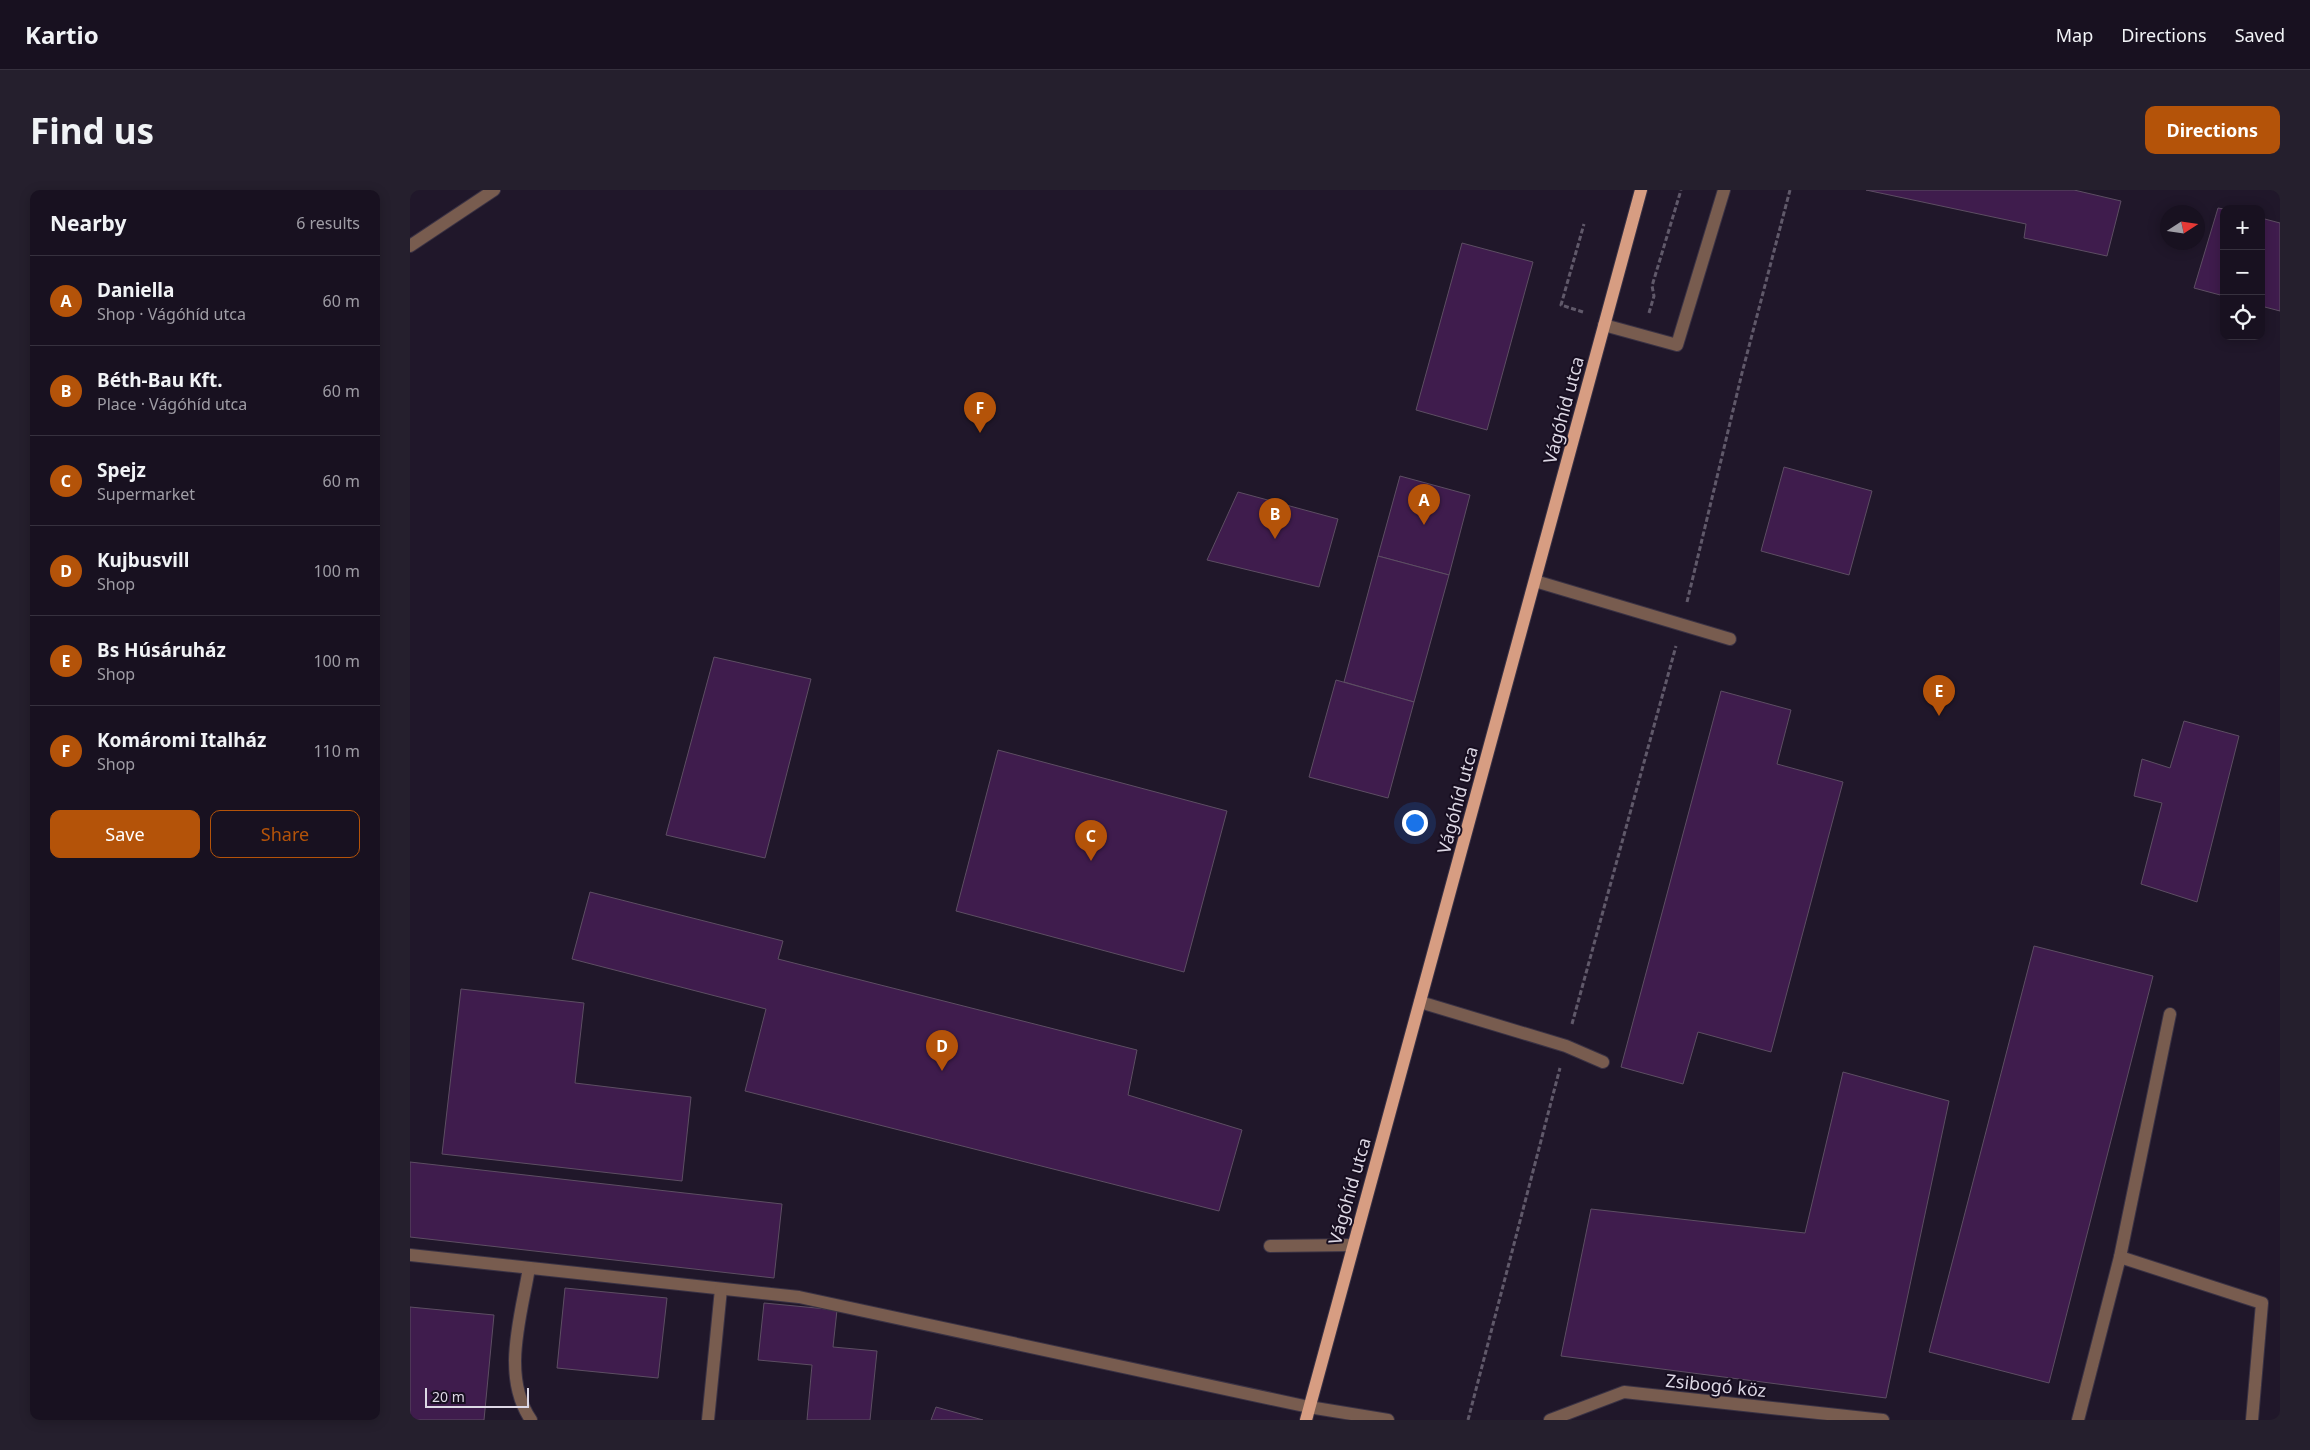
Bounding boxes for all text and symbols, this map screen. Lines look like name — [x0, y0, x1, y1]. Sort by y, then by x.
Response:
text: Kartio — [25, 18, 99, 51]
text: Map — [2056, 23, 2093, 47]
text: Directions — [2121, 23, 2207, 47]
text: Saved — [2235, 23, 2285, 47]
button: Directions — [2145, 106, 2280, 154]
text: Find us — [30, 107, 154, 154]
north arrow — [2160, 205, 2205, 250]
map controls — [2220, 205, 2265, 340]
button: + — [2220, 205, 2265, 250]
text: Nearby — [50, 209, 126, 237]
text: 6 results — [296, 212, 360, 234]
button: − — [2220, 250, 2265, 295]
text: Daniella — [97, 277, 174, 303]
text: A — [60, 290, 72, 312]
text: 60 m — [323, 290, 360, 312]
button: locate — [2220, 295, 2265, 340]
text: Shop · Vágóhíd utca — [97, 303, 246, 325]
street label: Vágóhíd utca — [1537, 354, 1589, 466]
text: Béth-Bau Kft. — [97, 367, 223, 393]
text: B — [61, 380, 71, 402]
text: 60 m — [323, 380, 360, 402]
pin: F — [964, 392, 996, 433]
text: Place · Vágóhíd utca — [97, 393, 247, 415]
text: Spejz — [97, 457, 146, 483]
text: C — [61, 470, 71, 492]
text: 60 m — [323, 470, 360, 492]
text: Supermarket — [97, 483, 195, 505]
pin: A — [1408, 484, 1440, 525]
pin: B — [1259, 498, 1291, 539]
text: Kujbusvill — [97, 547, 189, 573]
text: D — [60, 560, 72, 582]
text: 100 m — [313, 560, 360, 582]
text: Shop — [97, 573, 135, 595]
text: Bs Húsáruház — [97, 637, 226, 663]
text: E — [62, 650, 70, 672]
text: 100 m — [313, 650, 360, 672]
text: Shop — [97, 663, 135, 685]
pin: E — [1923, 675, 1955, 716]
text: Komáromi Italház — [97, 727, 266, 753]
text: F — [62, 740, 70, 762]
text: 110 m — [313, 740, 360, 762]
street label: Vágóhíd utca — [1431, 744, 1483, 856]
text: Shop — [97, 753, 135, 775]
button: Save — [50, 810, 200, 858]
button: Share — [210, 810, 360, 858]
your location — [1402, 810, 1428, 836]
pin: C — [1075, 820, 1107, 861]
pin: D — [926, 1030, 958, 1071]
street label: Vágóhíd utca — [1322, 1135, 1376, 1247]
street label: Zsibogó köz — [1665, 1368, 1767, 1402]
scale bar — [425, 1385, 529, 1408]
text: 20 m — [432, 1387, 465, 1406]

